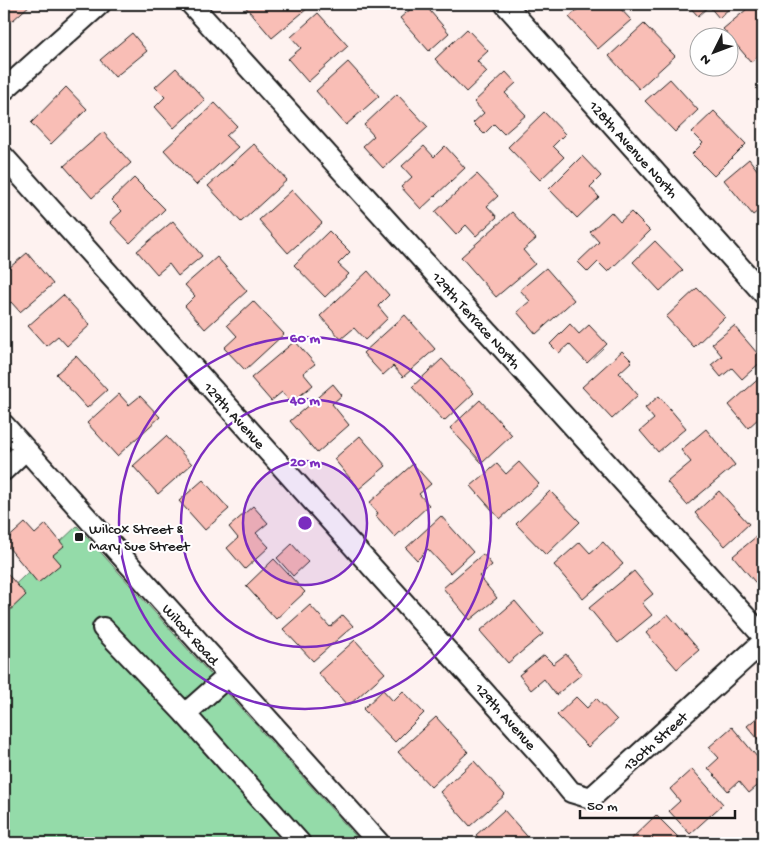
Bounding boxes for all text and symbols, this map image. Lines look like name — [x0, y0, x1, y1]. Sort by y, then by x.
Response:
north arrow — [690, 28, 740, 78]
text: N — [697, 50, 716, 68]
street label: 128th Avenue North — [583, 97, 681, 203]
street label: 129th Terrace North — [426, 268, 524, 374]
text: 60 m — [290, 330, 321, 348]
street label: 129th Avenue — [198, 378, 268, 454]
text: 40 m — [289, 392, 320, 410]
text: 20 m — [290, 454, 320, 472]
centre of rings — [296, 514, 314, 532]
place label: Wilcox Street & Mary Sue Street — [89, 521, 191, 556]
marker: Wilcox Street & Mary Sue Street — [73, 531, 85, 543]
street label: Wilcox Road — [157, 601, 223, 671]
street label: 129th Avenue — [469, 679, 539, 755]
street label: 130th Street — [620, 708, 694, 777]
scale bar — [580, 787, 734, 819]
text: 50 m — [587, 798, 618, 816]

